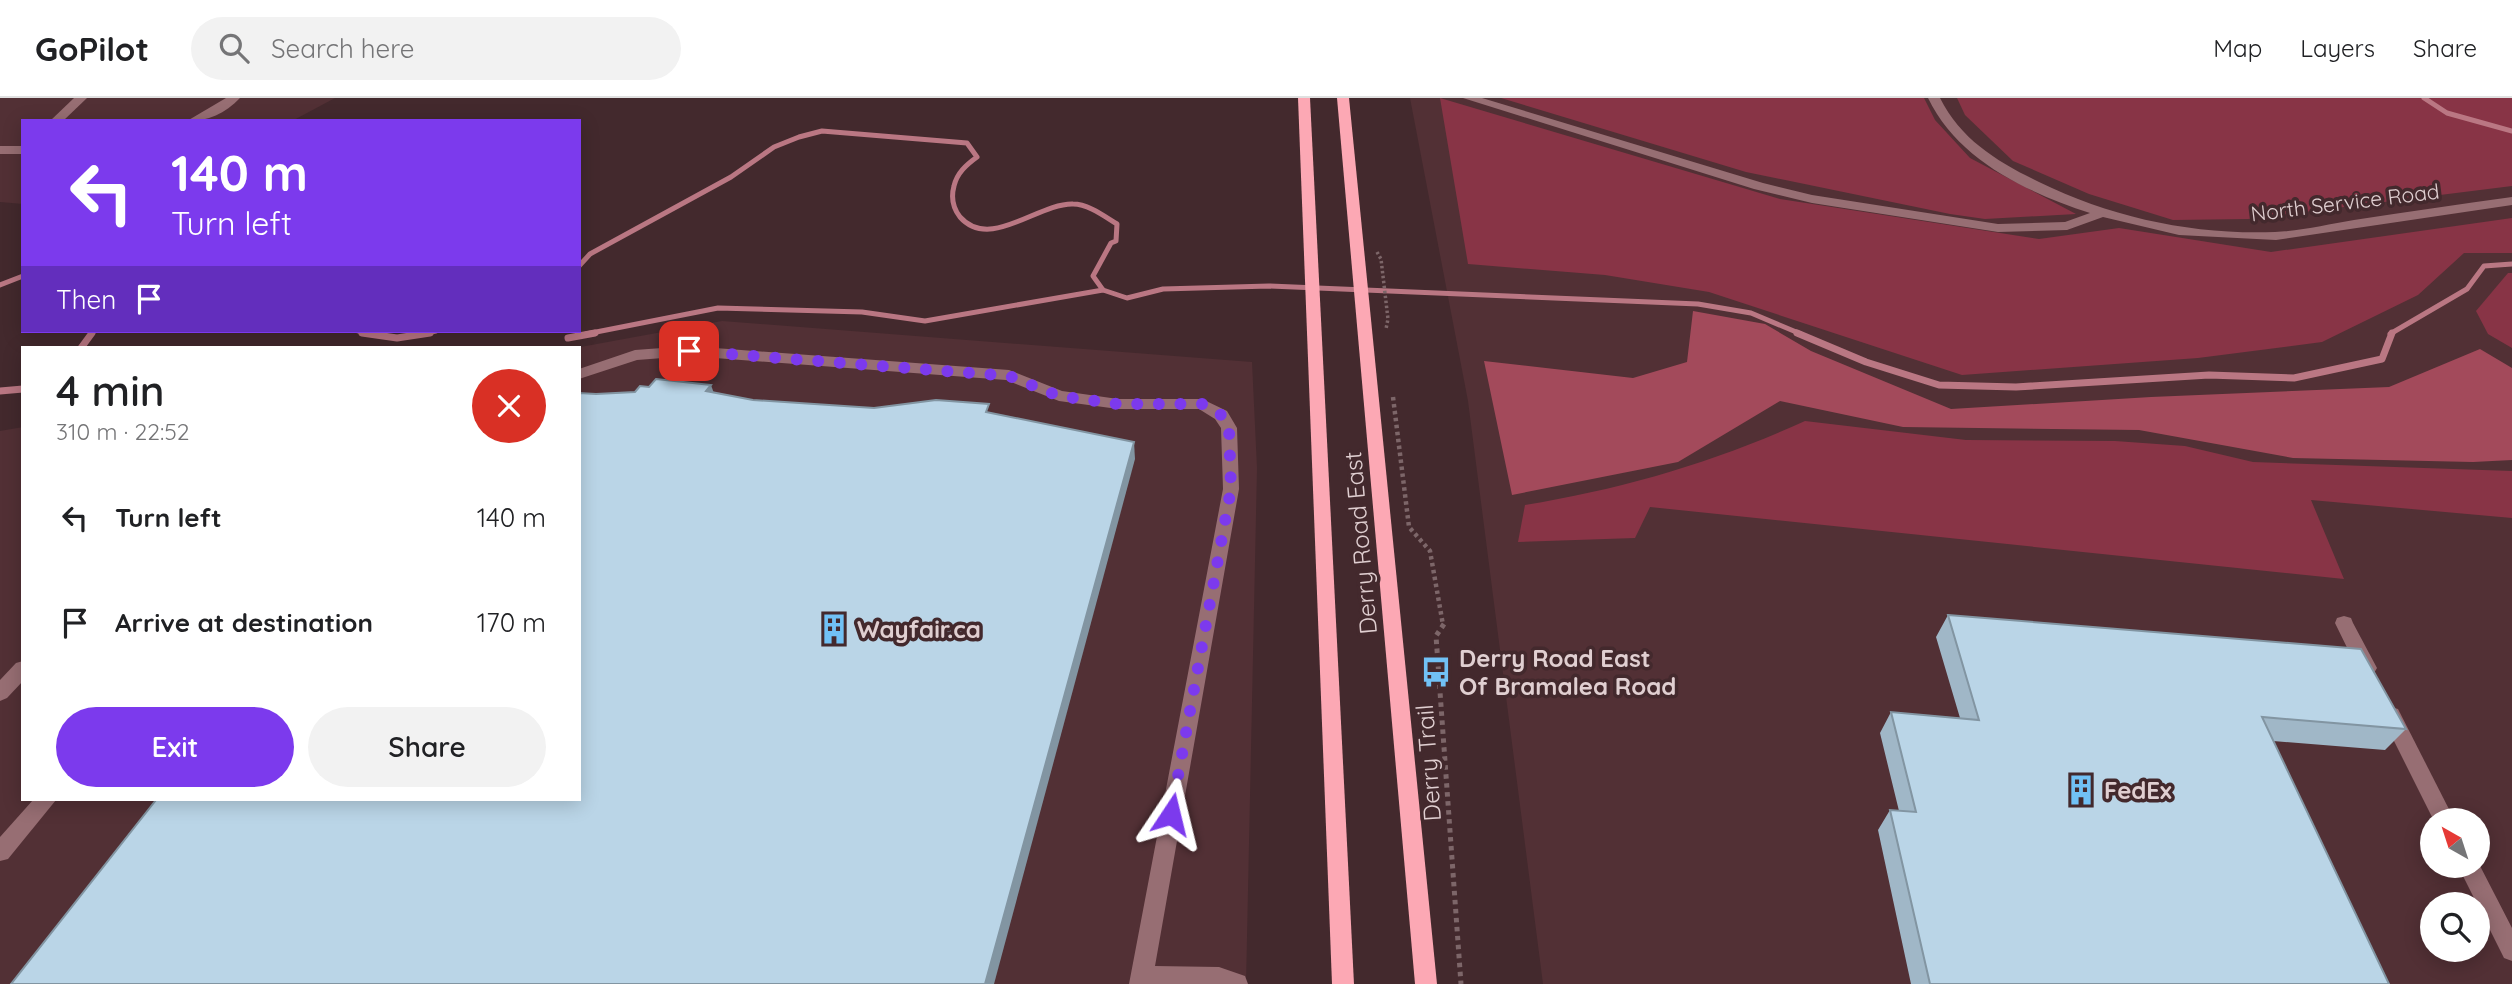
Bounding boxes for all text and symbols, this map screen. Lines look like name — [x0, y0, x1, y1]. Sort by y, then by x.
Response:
search box — [191, 17, 681, 80]
text: GoPilot — [35, 28, 149, 69]
icon: search — [215, 29, 253, 67]
text: Search here — [271, 32, 414, 65]
text: Map — [2213, 33, 2262, 63]
text: Layers — [2300, 33, 2375, 63]
text: Share — [2413, 33, 2477, 63]
text: 140 m — [171, 142, 308, 203]
icon: left — [56, 147, 147, 238]
street label: North Service Road — [2249, 178, 2441, 226]
text: Turn left — [171, 203, 292, 243]
icon: arrive — [130, 280, 168, 318]
text: Then — [56, 283, 116, 316]
pin — [659, 321, 719, 381]
icon: arrive — [670, 332, 708, 370]
text: 4 min — [56, 364, 165, 417]
button: close — [472, 369, 546, 443]
text: 310 m · 22:52 — [56, 417, 190, 446]
street label: Derry Road East — [1337, 450, 1383, 636]
icon: left — [56, 499, 94, 537]
text: Turn left — [115, 501, 222, 534]
text: 140 m — [477, 501, 546, 534]
icon: arrive — [56, 604, 94, 642]
text: Arrive at destination — [115, 606, 373, 639]
text: 170 m — [477, 606, 546, 639]
building icon: Wayfair.ca — [817, 612, 851, 646]
place label: Wayfair.ca — [857, 614, 981, 644]
place label: Derry Road East Of Bramalea Road — [1459, 643, 1676, 701]
bus stop icon: Derry Road East Of Bramalea Road — [1419, 655, 1453, 689]
street label: Derry Trail — [1409, 704, 1447, 822]
button: Exit — [56, 707, 294, 787]
button: Share — [308, 707, 546, 787]
building icon: FedEx — [2064, 773, 2098, 807]
place label: FedEx — [2104, 775, 2172, 805]
position arrow — [1134, 777, 1208, 851]
north arrow — [2420, 808, 2490, 878]
map controls — [2420, 808, 2490, 962]
button: search — [2420, 892, 2490, 962]

